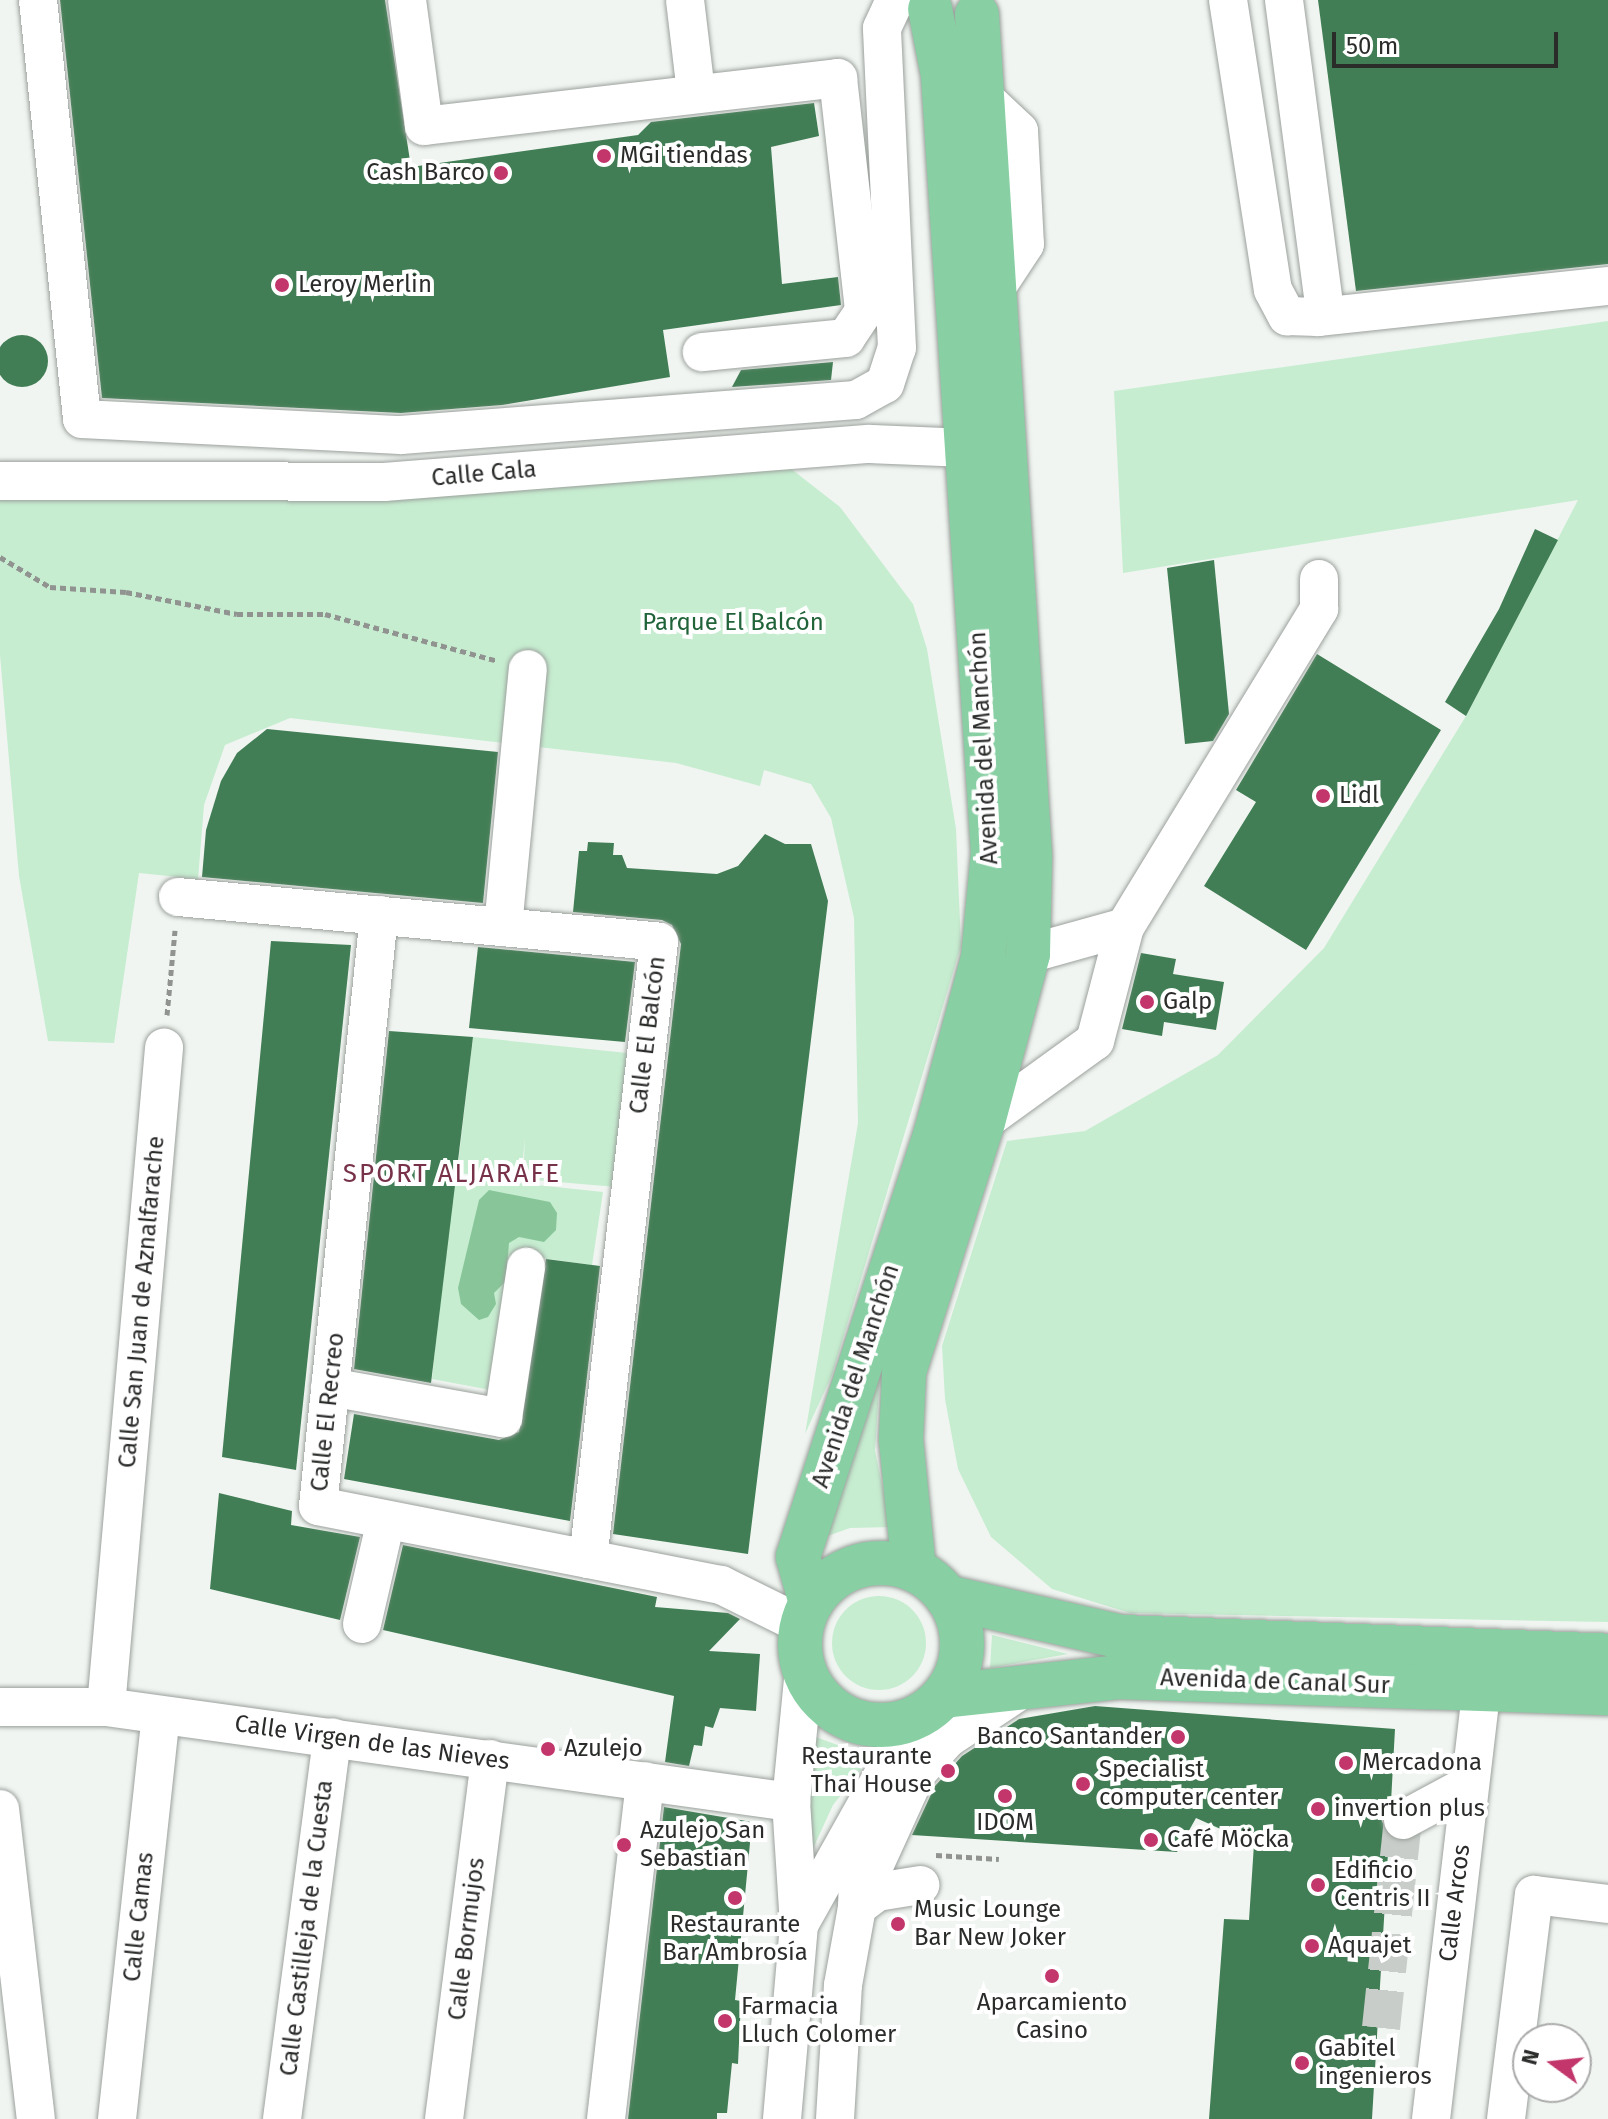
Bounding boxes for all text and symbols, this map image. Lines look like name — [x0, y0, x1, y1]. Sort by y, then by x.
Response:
scale bar — [1336, 16, 1562, 66]
text: 50 m — [1346, 32, 1398, 60]
place label: MGi tiendas — [620, 142, 748, 170]
marker: MGi tiendas — [595, 147, 613, 165]
place label: Cash Barco — [366, 159, 485, 187]
marker: Cash Barco — [492, 164, 510, 182]
place label: Leroy Merlin — [298, 271, 432, 299]
marker: Leroy Merlin — [273, 276, 291, 294]
street label: Calle Cala — [430, 455, 538, 493]
park label: Parque El Balcón — [642, 609, 824, 637]
street label: Avenida del Manchón — [964, 631, 1004, 865]
place label: Lidl — [1339, 782, 1379, 810]
marker: Lidl — [1314, 787, 1332, 805]
street label: Calle El Balcón — [624, 954, 672, 1116]
place label: Galp — [1163, 988, 1212, 1016]
marker: Galp — [1138, 993, 1156, 1011]
street label: Calle San Juan de Aznalfarache — [113, 1135, 171, 1469]
district label: SPORT ALJARAFE — [343, 1158, 561, 1190]
street label: Avenida del Manchón — [806, 1261, 906, 1491]
street label: Calle El Recreo — [305, 1331, 351, 1493]
street label: Avenida de Canal Sur — [1160, 1664, 1390, 1700]
street label: Calle Virgen de las Nieves — [233, 1709, 511, 1777]
place label: Banco Santander — [976, 1723, 1162, 1751]
marker: Banco Santander — [1169, 1728, 1187, 1746]
place label: Azulejo — [564, 1735, 643, 1763]
marker: Azulejo — [539, 1740, 557, 1758]
place label: Restaurante Thai House — [801, 1743, 932, 1799]
place label: Mercadona — [1362, 1749, 1482, 1777]
marker: Mercadona — [1337, 1754, 1355, 1772]
place label: Specialist computer center — [1099, 1756, 1279, 1812]
marker: Restaurante Thai House — [939, 1762, 957, 1780]
marker: Specialist computer center — [1074, 1775, 1092, 1793]
street label: Calle Castilleja de la Cuesta — [275, 1778, 339, 2078]
marker: IDOM — [996, 1787, 1014, 1805]
place label: invertion plus — [1334, 1795, 1485, 1823]
marker: invertion plus — [1309, 1800, 1327, 1818]
place label: IDOM — [976, 1809, 1034, 1837]
place label: Azulejo San Sebastian — [640, 1817, 765, 1873]
place label: Café Möcka — [1167, 1826, 1290, 1854]
marker: Café Möcka — [1142, 1831, 1160, 1849]
marker: Azulejo San Sebastian — [615, 1836, 633, 1854]
street label: Calle Arcos — [1434, 1843, 1476, 1963]
street label: Calle Camas — [118, 1851, 160, 1983]
street label: Calle Bormujos — [443, 1856, 491, 2022]
place label: Edificio Centris II — [1334, 1857, 1431, 1913]
marker: Edificio Centris II — [1309, 1876, 1327, 1894]
marker: Restaurante Bar Ambrosía — [726, 1889, 744, 1907]
place label: Music Lounge Bar New Joker — [914, 1896, 1066, 1952]
place label: Restaurante Bar Ambrosía — [662, 1911, 808, 1967]
marker: Music Lounge Bar New Joker — [889, 1915, 907, 1933]
place label: Aquajet — [1328, 1932, 1411, 1960]
marker: Aquajet — [1303, 1937, 1321, 1955]
marker: Aparcamiento Casino — [1043, 1967, 1061, 1985]
place label: Aparcamiento Casino — [977, 1989, 1127, 2045]
place label: Farmacia Lluch Colomer — [741, 1993, 896, 2049]
marker: Farmacia Lluch Colomer — [716, 2012, 734, 2030]
north arrow — [1512, 2023, 1592, 2103]
place label: Gabitel ingenieros — [1318, 2035, 1432, 2091]
text: N — [1515, 2047, 1545, 2068]
marker: Gabitel ingenieros — [1293, 2054, 1311, 2072]

